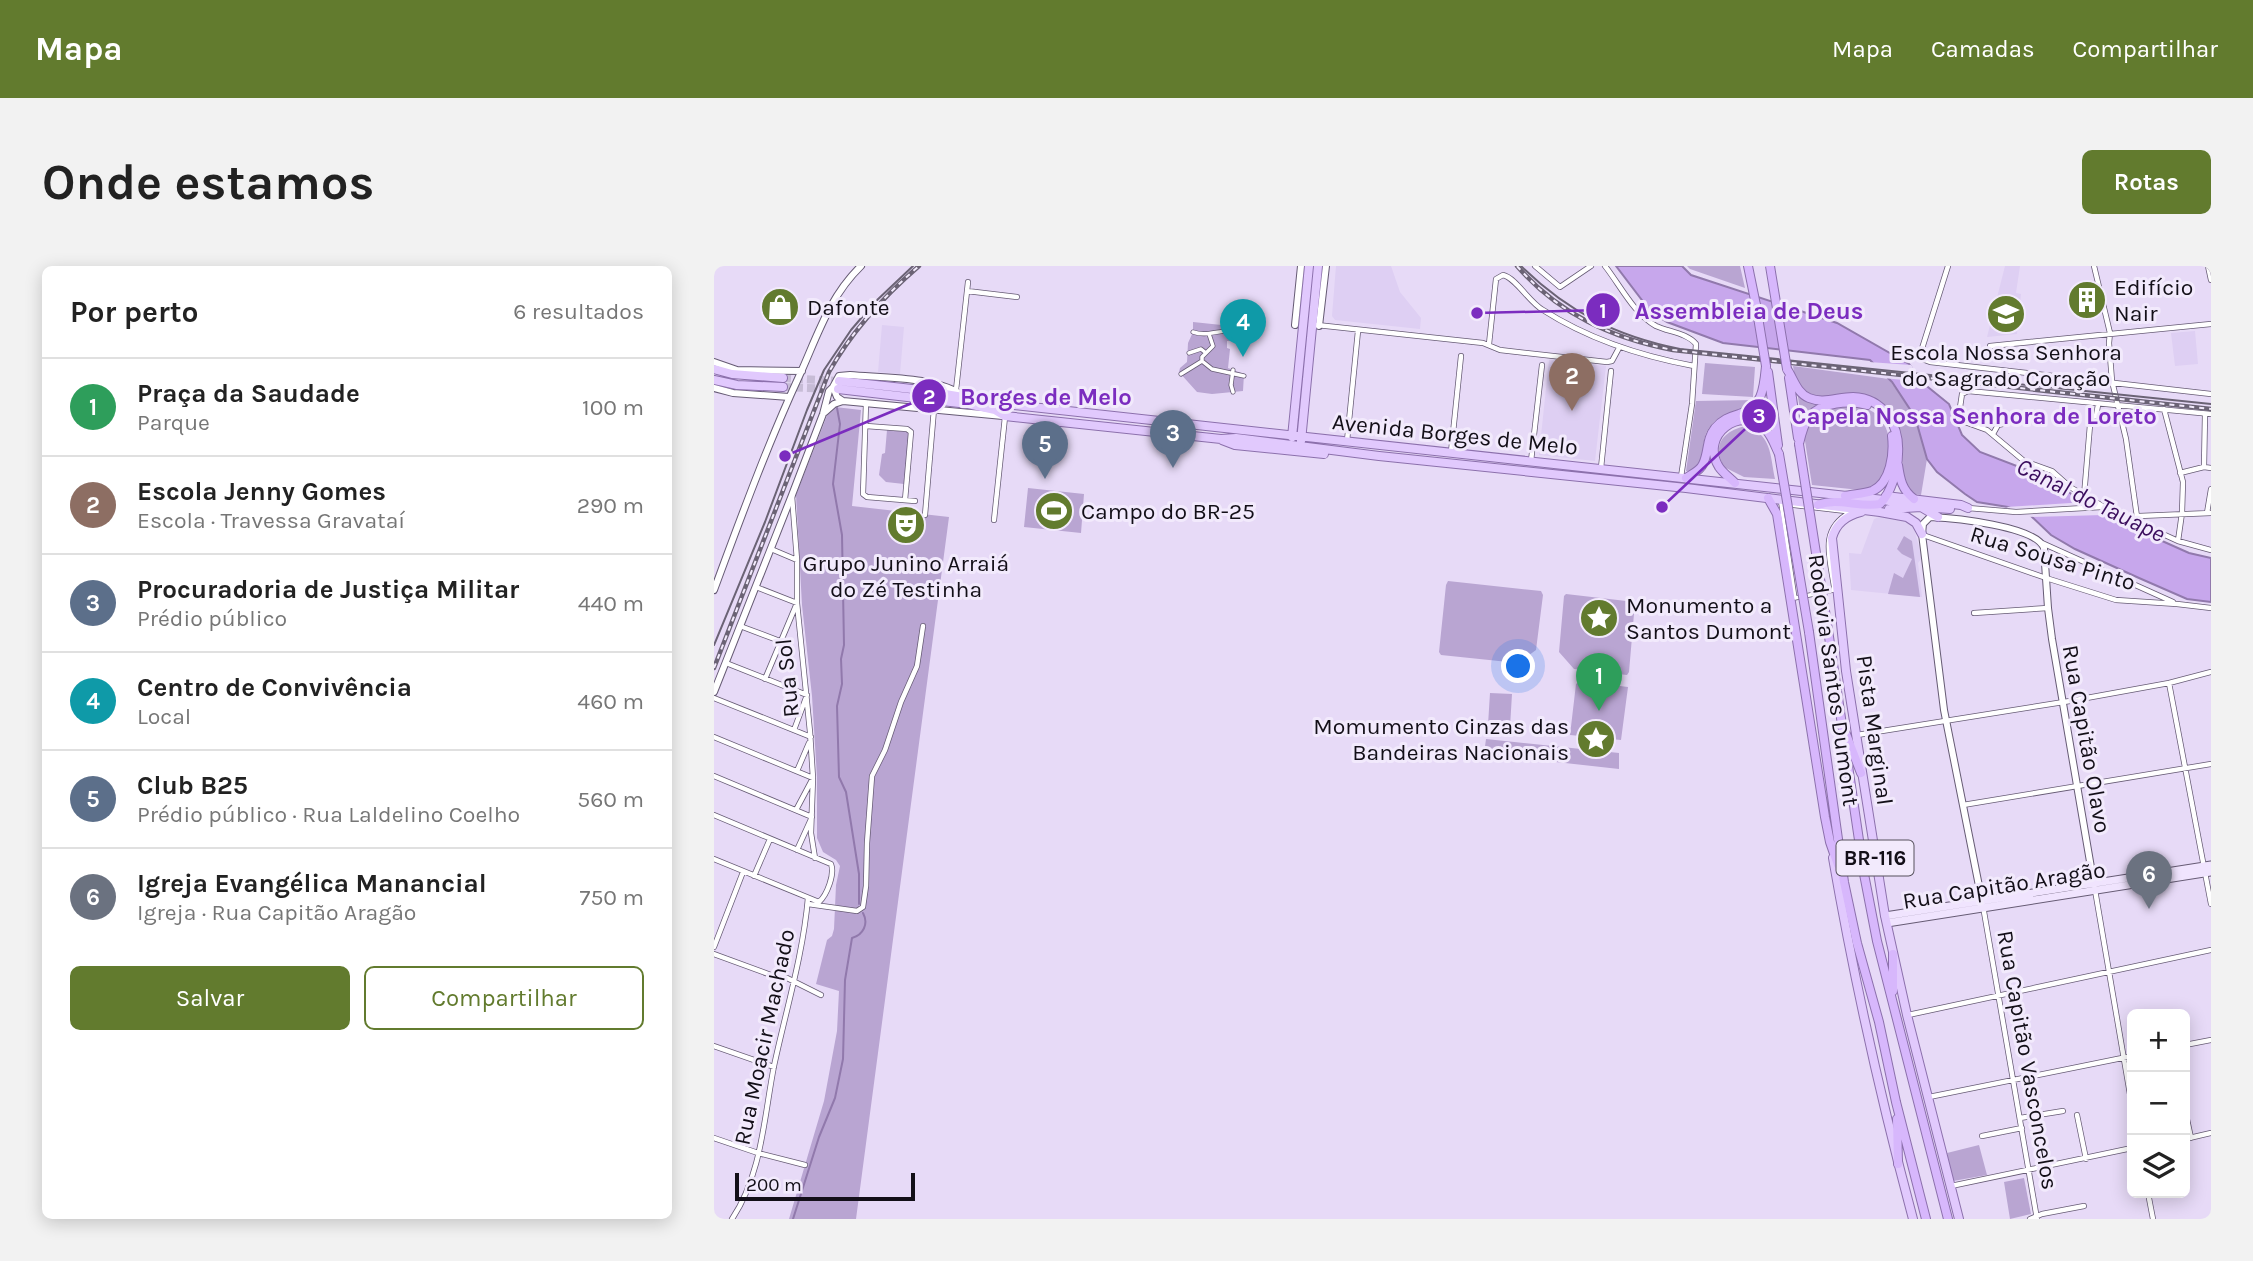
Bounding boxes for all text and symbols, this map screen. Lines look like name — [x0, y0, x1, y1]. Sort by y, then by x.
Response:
text: Mapa — [35, 30, 123, 68]
text: Mapa — [1832, 35, 1893, 63]
text: Camadas — [1931, 35, 2035, 63]
text: Compartilhar — [2073, 35, 2218, 63]
button: Rotas — [2082, 150, 2211, 214]
text: Onde estamos — [42, 154, 374, 211]
place label: Edifício Nair — [2114, 274, 2193, 327]
building icon: Edifício Nair — [2066, 279, 2108, 321]
shop icon: Dafonte — [759, 286, 801, 328]
callout: Assembleia de Deus — [1586, 288, 1878, 333]
school or university icon: Escola Nossa Senhora do Sagrado Coração — [1985, 293, 2027, 335]
text: Por perto — [70, 294, 199, 330]
place label: Dafonte — [807, 294, 890, 321]
text: Assembleia de Deus — [1634, 297, 1864, 325]
text: 6 resultados — [513, 298, 644, 325]
pin: 4 — [1220, 299, 1266, 357]
text: 1 — [1599, 299, 1607, 323]
place label: Escola Nossa Senhora do Sagrado Coração — [1890, 339, 2122, 392]
pin: 2 — [1549, 353, 1595, 411]
callout: Borges de Melo — [911, 374, 1146, 419]
text: Praça da Saudade — [137, 378, 360, 409]
text: Borges de Melo — [960, 383, 1132, 411]
text: 2 — [923, 385, 935, 409]
callout: Capela Nossa Senhora de Loreto — [1742, 393, 2170, 438]
text: 1 — [89, 394, 97, 421]
text: 100 m — [582, 394, 644, 421]
text: Capela Nossa Senhora de Loreto — [1791, 402, 2157, 430]
text: 3 — [1752, 404, 1766, 428]
street label: Avenida Borges de Melo — [1331, 408, 1579, 461]
text: Parque — [137, 409, 210, 436]
pin: 3 — [1150, 410, 1196, 468]
pin: 5 — [1022, 421, 1068, 479]
water label: Canal do Tauape — [2012, 452, 2170, 548]
text: Escola Jenny Gomes — [137, 476, 386, 507]
sports icon: Campo do BR-25 — [1033, 490, 1075, 532]
text: 2 — [86, 492, 100, 519]
text: 290 m — [577, 492, 644, 519]
place label: Campo do BR-25 — [1081, 498, 1255, 525]
theatre icon: Grupo Junino Arraiá do Zé Testinha — [885, 504, 927, 546]
text: Escola · Travessa Gravataí — [137, 507, 405, 534]
street label: Rua Sousa Pinto — [1967, 521, 2139, 596]
place label: Grupo Junino Arraiá do Zé Testinha — [803, 550, 1009, 603]
street label: Rodovia Santos Dumont — [1802, 552, 1865, 808]
text: Procuradoria de Justiça Militar — [137, 574, 519, 605]
text: 3 — [86, 590, 100, 617]
text: 440 m — [578, 590, 644, 617]
place label: Monumento a Santos Dumont — [1626, 592, 1791, 645]
place icon: Monumento a Santos Dumont — [1578, 597, 1620, 639]
text: Prédio público — [137, 605, 287, 632]
street label: Rua Sol — [770, 637, 805, 719]
street label: Rua Capitão Olavo — [2057, 643, 2116, 835]
your location — [1501, 649, 1535, 683]
pin: 1 — [1576, 653, 1622, 711]
street label: Pista Marginal — [1851, 653, 1898, 807]
text: Centro de Convivência — [137, 672, 412, 703]
text: 4 — [86, 688, 100, 715]
text: 460 m — [577, 688, 644, 715]
text: Local — [137, 703, 191, 730]
place label: Momumento Cinzas das Bandeiras Nacionais — [1313, 713, 1569, 766]
place icon: Momumento Cinzas das Bandeiras Nacionais — [1575, 718, 1617, 760]
text: Club B25 — [137, 770, 248, 801]
text: 5 — [86, 786, 100, 813]
text: 560 m — [577, 786, 644, 813]
text: Prédio público · Rua Laldelino Coelho — [137, 801, 520, 828]
road number: BR-116 — [1836, 840, 1914, 876]
pin: 6 — [2126, 851, 2172, 909]
street label: Rua Capitão Aragão — [1901, 856, 2107, 915]
text: Igreja Evangélica Manancial — [137, 868, 487, 899]
text: 6 — [86, 884, 100, 911]
text: 750 m — [580, 884, 644, 911]
text: Igreja · Rua Capitão Aragão — [137, 899, 416, 926]
street label: Rua Moacir Machado — [728, 927, 801, 1148]
street label: Rua Capitão Vasconcelos — [1991, 928, 2064, 1192]
button: Salvar — [70, 966, 350, 1030]
button: Compartilhar — [364, 966, 644, 1030]
map controls — [2127, 1009, 2190, 1198]
button: + — [2127, 1009, 2190, 1072]
button: − — [2127, 1072, 2190, 1135]
button: layers — [2127, 1135, 2190, 1198]
scale bar — [735, 1170, 915, 1202]
text: 200 m — [746, 1174, 802, 1196]

